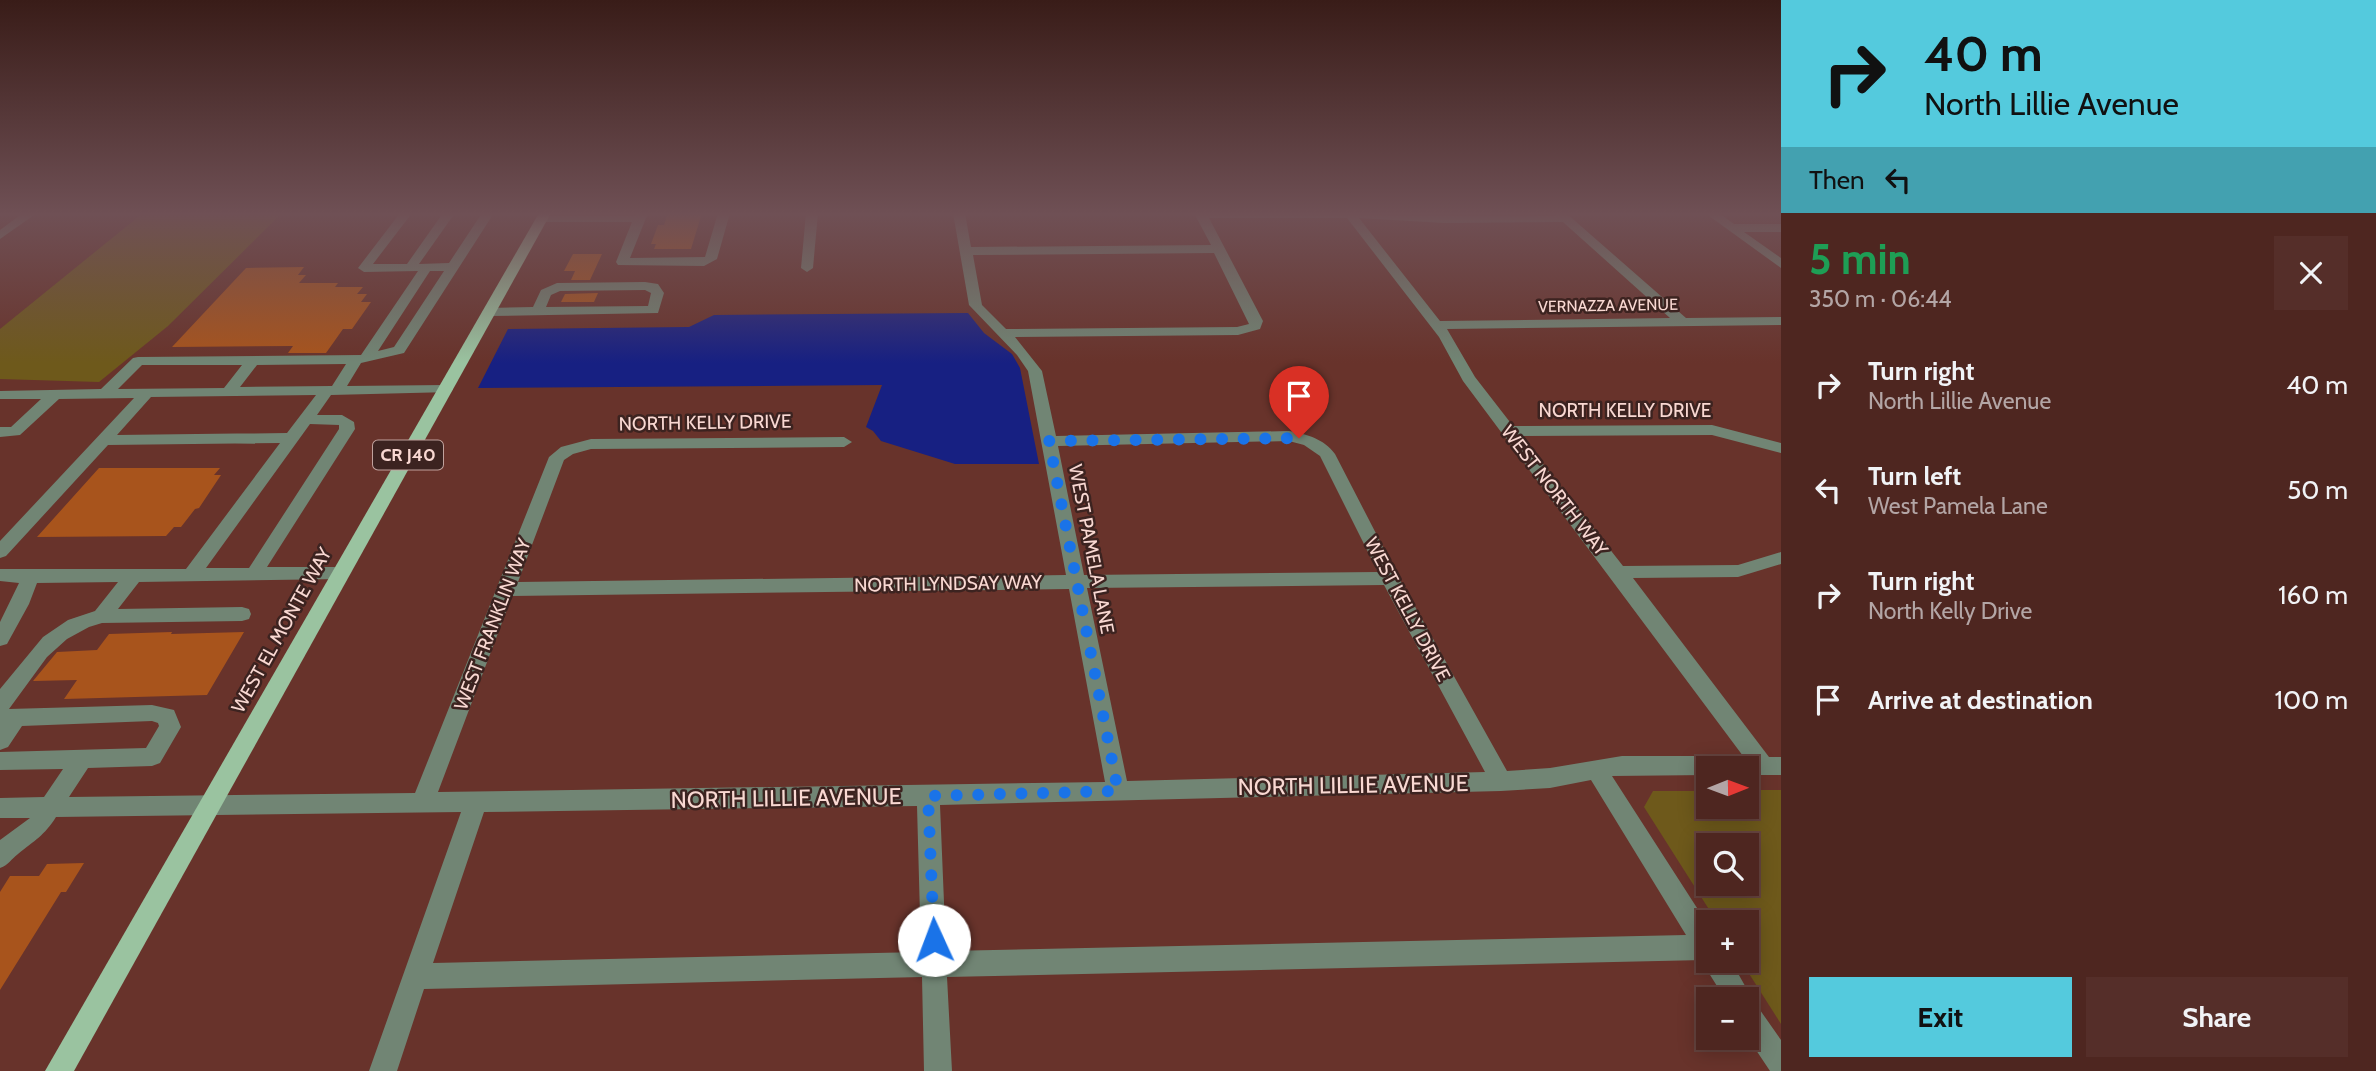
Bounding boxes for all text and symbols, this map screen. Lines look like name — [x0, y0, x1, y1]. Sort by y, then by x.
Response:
text: 40 m — [1924, 24, 2043, 83]
icon: right — [1809, 28, 1900, 119]
text: North Lillie Avenue — [1924, 84, 2179, 123]
icon: left — [1879, 161, 1917, 199]
text: Then — [1809, 164, 1865, 196]
text: 5 min — [1809, 233, 1911, 285]
button: close — [2274, 236, 2348, 310]
text: 350 m · 06:44 — [1809, 285, 1952, 313]
street label: VERNAZZA AVENUE — [1538, 295, 1678, 316]
text: Turn right — [1868, 355, 1974, 387]
pin — [1269, 366, 1329, 438]
icon: right — [1809, 366, 1847, 404]
text: 40 m — [2286, 369, 2348, 401]
icon: arrive — [1280, 377, 1318, 415]
text: North Lillie Avenue — [1868, 387, 2051, 415]
street label: NORTH KELLY DRIVE — [1539, 399, 1711, 422]
street label: NORTH KELLY DRIVE — [618, 409, 792, 436]
street label: WEST NORTH WAY — [1496, 420, 1613, 560]
road number: CR J40 — [373, 440, 443, 470]
text: Turn left — [1868, 460, 1961, 492]
street label: WEST PAMELA LANE — [1064, 462, 1119, 636]
icon: left — [1809, 471, 1847, 509]
text: 50 m — [2287, 474, 2348, 506]
text: West Pamela Lane — [1868, 492, 2048, 520]
street label: WEST KELLY DRIVE — [1360, 533, 1455, 685]
street label: WEST FRANKLIN WAY — [449, 535, 536, 713]
street label: WEST EL MONTE WAY — [227, 544, 336, 717]
text: Turn right — [1868, 565, 1974, 597]
street label: NORTH LYNDSAY WAY — [854, 570, 1042, 597]
icon: right — [1809, 576, 1847, 614]
text: 160 m — [2278, 579, 2348, 611]
text: North Kelly Drive — [1868, 597, 2032, 625]
icon: arrive — [1809, 681, 1847, 719]
text: Arrive at destination — [1868, 684, 2093, 716]
text: 100 m — [2275, 684, 2348, 716]
north arrow — [1696, 756, 1759, 819]
map controls — [1696, 756, 1759, 1050]
street label: NORTH LILLIE AVENUE — [1237, 769, 1469, 801]
street label: NORTH LILLIE AVENUE — [670, 782, 902, 814]
button: search — [1696, 833, 1759, 896]
position arrow — [897, 903, 971, 977]
button: + — [1696, 910, 1759, 973]
button: Exit — [1809, 977, 2072, 1057]
button: Share — [2086, 977, 2348, 1057]
button: − — [1696, 987, 1759, 1050]

